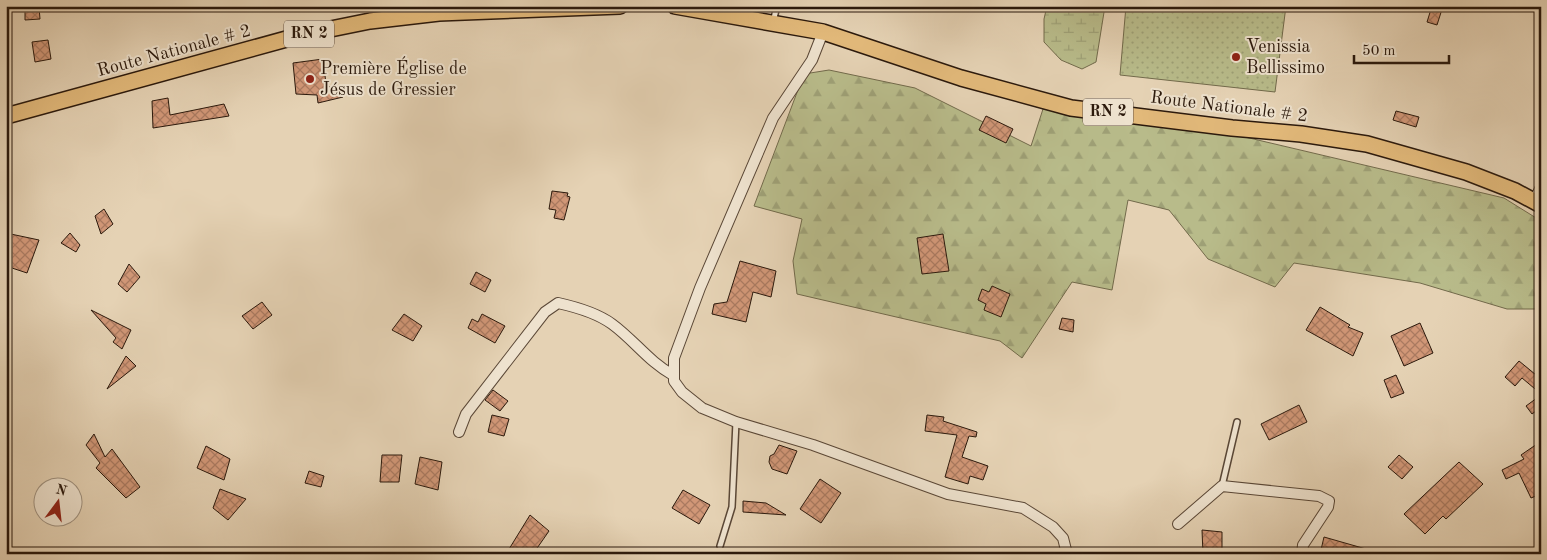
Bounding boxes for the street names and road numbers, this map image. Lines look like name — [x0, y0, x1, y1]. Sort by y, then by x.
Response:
road number: RN 2 — [284, 20, 334, 48]
street label: Route Nationale # 2 — [95, 22, 253, 80]
street label: Route Nationale # 2 — [1149, 88, 1309, 126]
road number: RN 2 — [1083, 98, 1133, 125]

